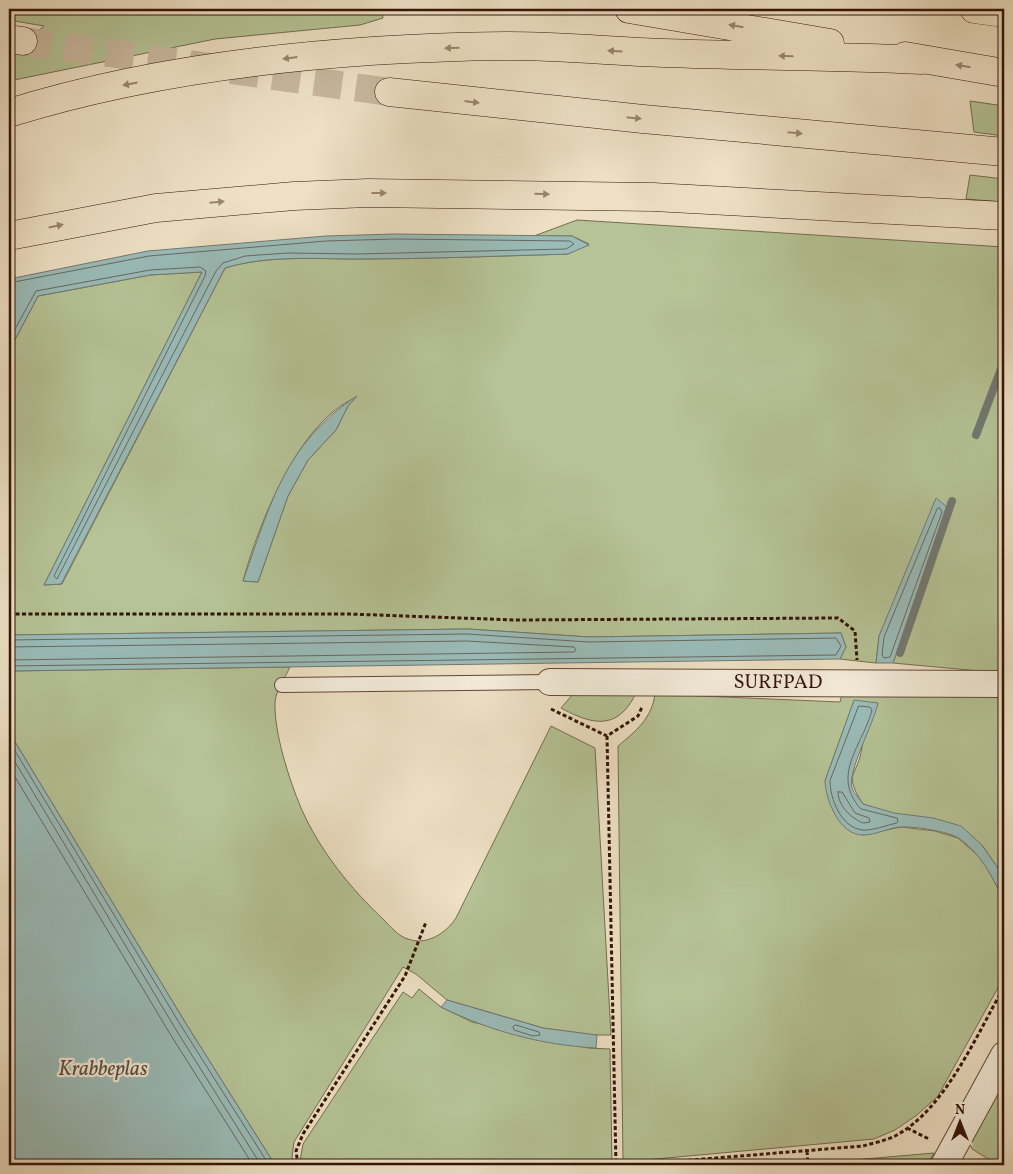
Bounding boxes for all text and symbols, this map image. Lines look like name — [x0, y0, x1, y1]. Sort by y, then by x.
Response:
one-way arrow — [728, 22, 744, 30]
one-way arrow — [444, 45, 460, 53]
one-way arrow — [606, 47, 622, 55]
one-way arrow — [778, 51, 794, 59]
one-way arrow — [282, 54, 298, 62]
one-way arrow — [955, 62, 971, 70]
one-way arrow — [122, 80, 137, 88]
one-way arrow — [464, 98, 480, 106]
one-way arrow — [626, 114, 642, 122]
one-way arrow — [788, 129, 804, 137]
one-way arrow — [372, 189, 388, 197]
one-way arrow — [534, 191, 550, 199]
one-way arrow — [209, 198, 225, 206]
one-way arrow — [49, 222, 64, 230]
street label: SURFPAD — [734, 669, 822, 697]
water label: Krabbeplas — [58, 1055, 148, 1084]
north arrow — [936, 1096, 986, 1146]
text: N — [955, 1101, 965, 1120]

